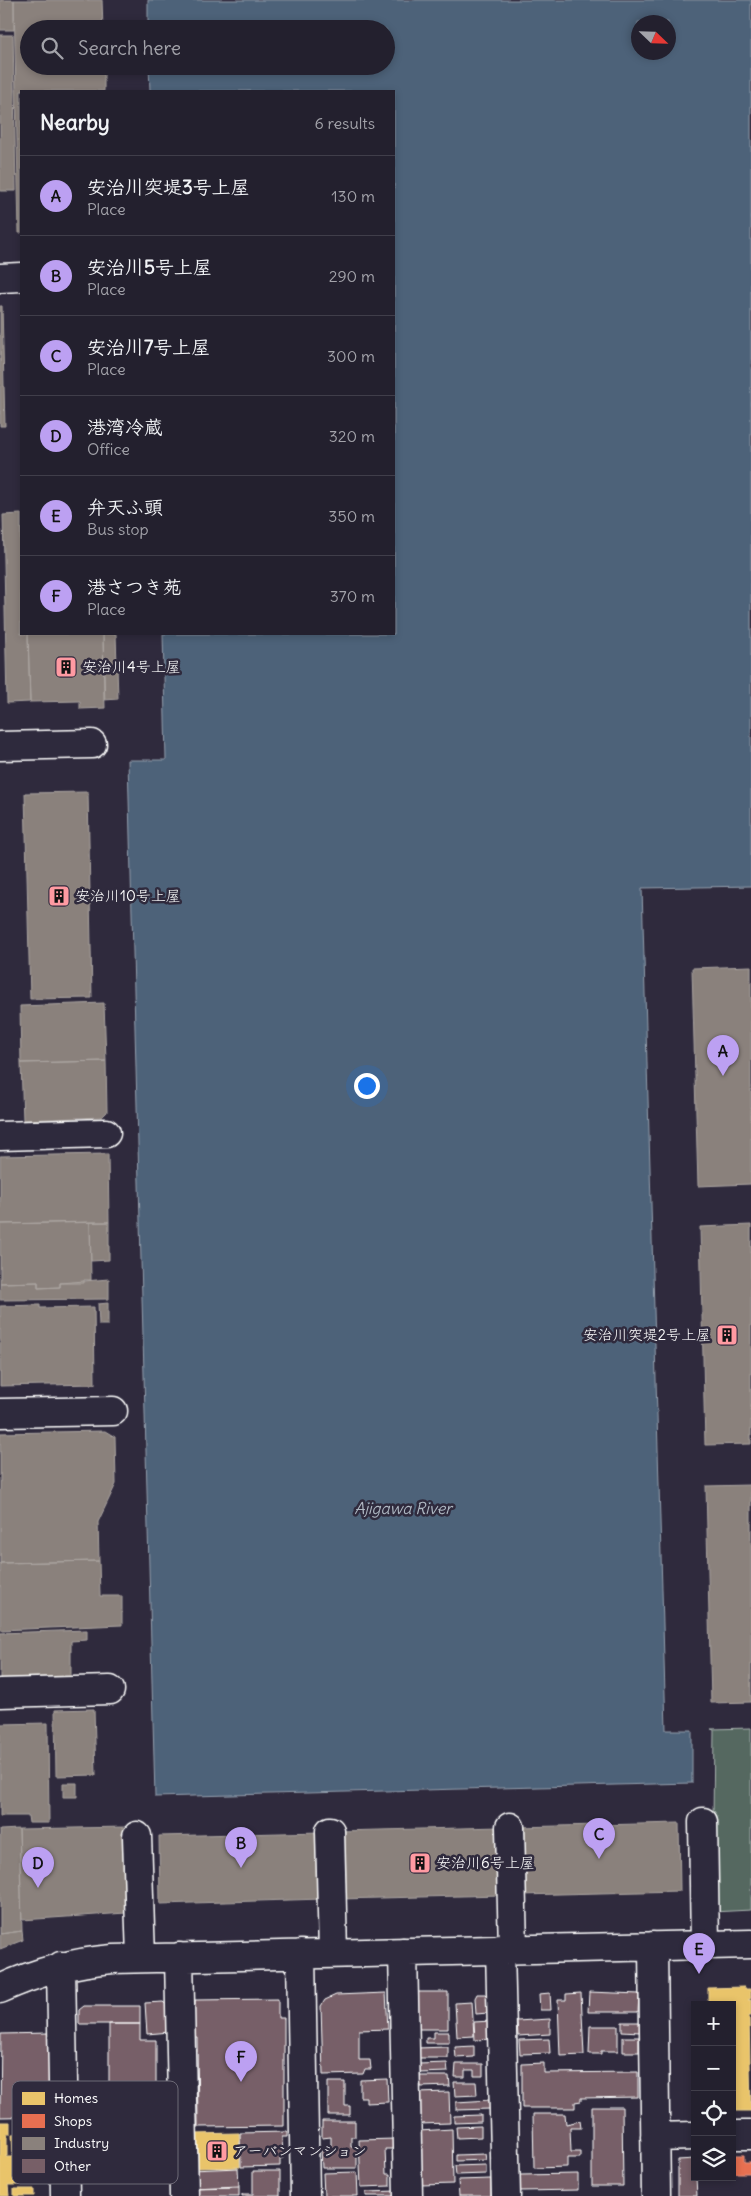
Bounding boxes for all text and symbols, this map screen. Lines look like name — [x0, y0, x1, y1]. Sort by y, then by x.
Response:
north arrow — [631, 15, 676, 60]
search box — [20, 20, 395, 75]
icon: search — [38, 34, 66, 62]
text: Search here — [78, 36, 181, 60]
text: Nearby — [40, 109, 110, 136]
text: 6 results — [314, 113, 375, 133]
text: 安治川突堤3号上屋 — [87, 175, 250, 199]
text: A — [51, 186, 61, 206]
text: 130 m — [331, 186, 375, 206]
text: Place — [87, 199, 126, 219]
text: 安治川5号上屋 — [87, 255, 212, 279]
text: B — [51, 266, 61, 286]
text: 290 m — [329, 266, 375, 286]
text: Place — [87, 279, 126, 299]
text: 安治川7号上屋 — [87, 335, 210, 359]
text: C — [51, 346, 61, 366]
text: 300 m — [327, 346, 375, 366]
text: Place — [87, 359, 126, 379]
text: 港湾冷蔵 — [87, 415, 163, 439]
text: D — [50, 426, 62, 446]
text: 320 m — [329, 426, 375, 446]
text: Office — [87, 439, 130, 459]
text: 弁天ふ頭 — [87, 495, 163, 519]
text: E — [51, 506, 61, 526]
text: 350 m — [328, 506, 375, 526]
text: Bus stop — [87, 519, 149, 539]
text: 港さつき苑 — [87, 575, 182, 599]
text: F — [51, 586, 61, 606]
text: 370 m — [330, 586, 375, 606]
text: Place — [87, 599, 126, 619]
building icon: 安治川4号上屋 — [54, 655, 78, 679]
place label: 安治川4号上屋 — [82, 657, 181, 676]
building icon: 安治川10号上屋 — [47, 884, 71, 908]
place label: 安治川10号上屋 — [75, 886, 181, 905]
pin: A — [707, 1035, 739, 1076]
your location — [354, 1073, 380, 1099]
building icon: 安治川突堤2号上屋 — [715, 1323, 739, 1347]
place label: 安治川突堤2号上屋 — [583, 1325, 711, 1344]
water label: Ajigawa River — [354, 1498, 454, 1518]
pin: C — [583, 1818, 615, 1859]
pin: B — [225, 1827, 257, 1868]
pin: D — [22, 1847, 54, 1888]
building icon: 安治川6号上屋 — [408, 1851, 432, 1875]
place label: 安治川6号上屋 — [436, 1853, 535, 1872]
pin: E — [683, 1933, 715, 1974]
map controls — [691, 2001, 736, 2181]
button: + — [691, 2001, 736, 2046]
pin: F — [225, 2041, 257, 2082]
button: − — [691, 2046, 736, 2091]
legend — [12, 2081, 178, 2184]
text: Homes — [54, 2089, 98, 2107]
button: locate — [691, 2091, 736, 2136]
text: Shops — [54, 2112, 92, 2130]
text: Industry — [54, 2134, 109, 2152]
button: layers — [691, 2136, 736, 2181]
building icon: アーバンマンション — [205, 2139, 229, 2163]
place label: アーバンマンション — [233, 2141, 367, 2160]
text: Other — [54, 2157, 91, 2175]

